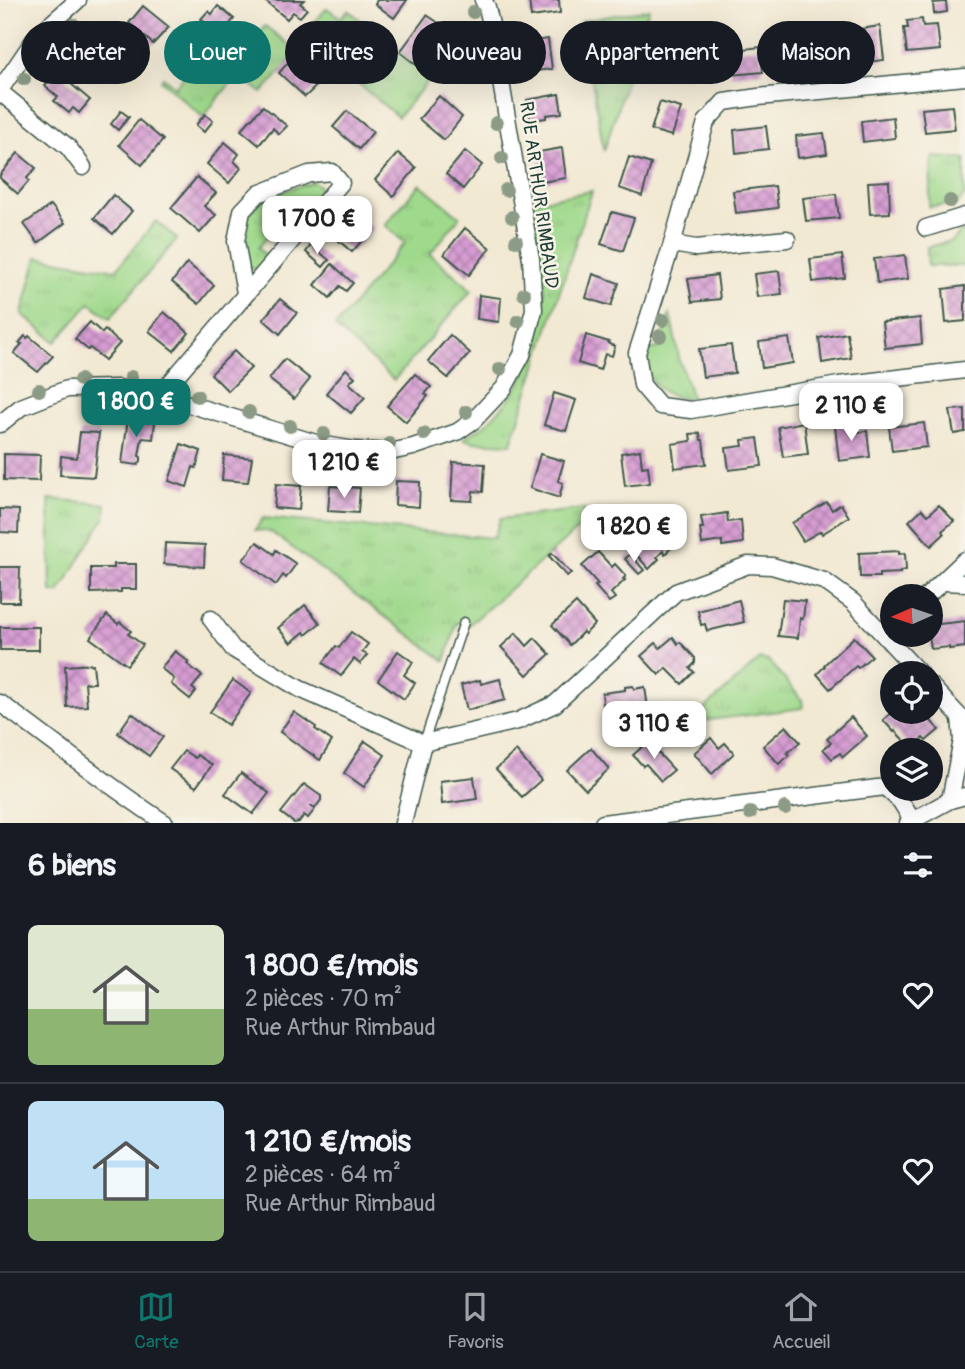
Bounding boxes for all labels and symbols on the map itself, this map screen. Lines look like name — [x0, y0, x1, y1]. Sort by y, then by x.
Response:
street label: RUE ARTHUR RIMBAUD — [514, 100, 564, 290]
pin: 1 700 € — [252, 196, 382, 256]
pin: 1 800 € — [71, 380, 201, 439]
pin: 2 110 € — [786, 384, 916, 443]
pin: 1 210 € — [279, 440, 409, 500]
pin: 1 820 € — [569, 504, 699, 564]
north arrow — [880, 584, 943, 648]
pin: 3 110 € — [589, 702, 719, 761]

